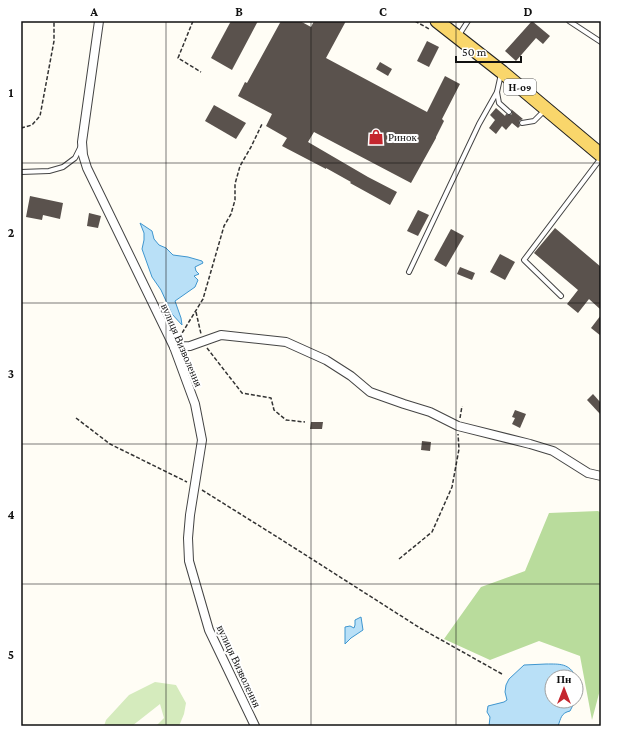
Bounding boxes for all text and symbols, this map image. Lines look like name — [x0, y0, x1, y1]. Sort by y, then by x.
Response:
text: A — [89, 4, 98, 19]
text: B — [235, 4, 243, 19]
text: C — [379, 4, 387, 19]
text: D — [524, 4, 533, 19]
scale bar — [456, 38, 521, 64]
text: 50 m — [462, 45, 487, 59]
road number: Н-09 — [504, 79, 536, 95]
text: 1 — [9, 85, 14, 100]
shop icon: Ринок — [367, 128, 385, 146]
place label: Ринок — [388, 131, 417, 143]
text: 2 — [8, 225, 15, 240]
street label: вулиця Визволення — [159, 301, 205, 389]
text: 3 — [8, 366, 14, 381]
text: 4 — [7, 507, 15, 522]
street label: вулиця Визволення — [215, 623, 263, 709]
text: 5 — [8, 647, 14, 662]
north arrow — [544, 669, 584, 709]
text: Пн — [557, 673, 572, 685]

